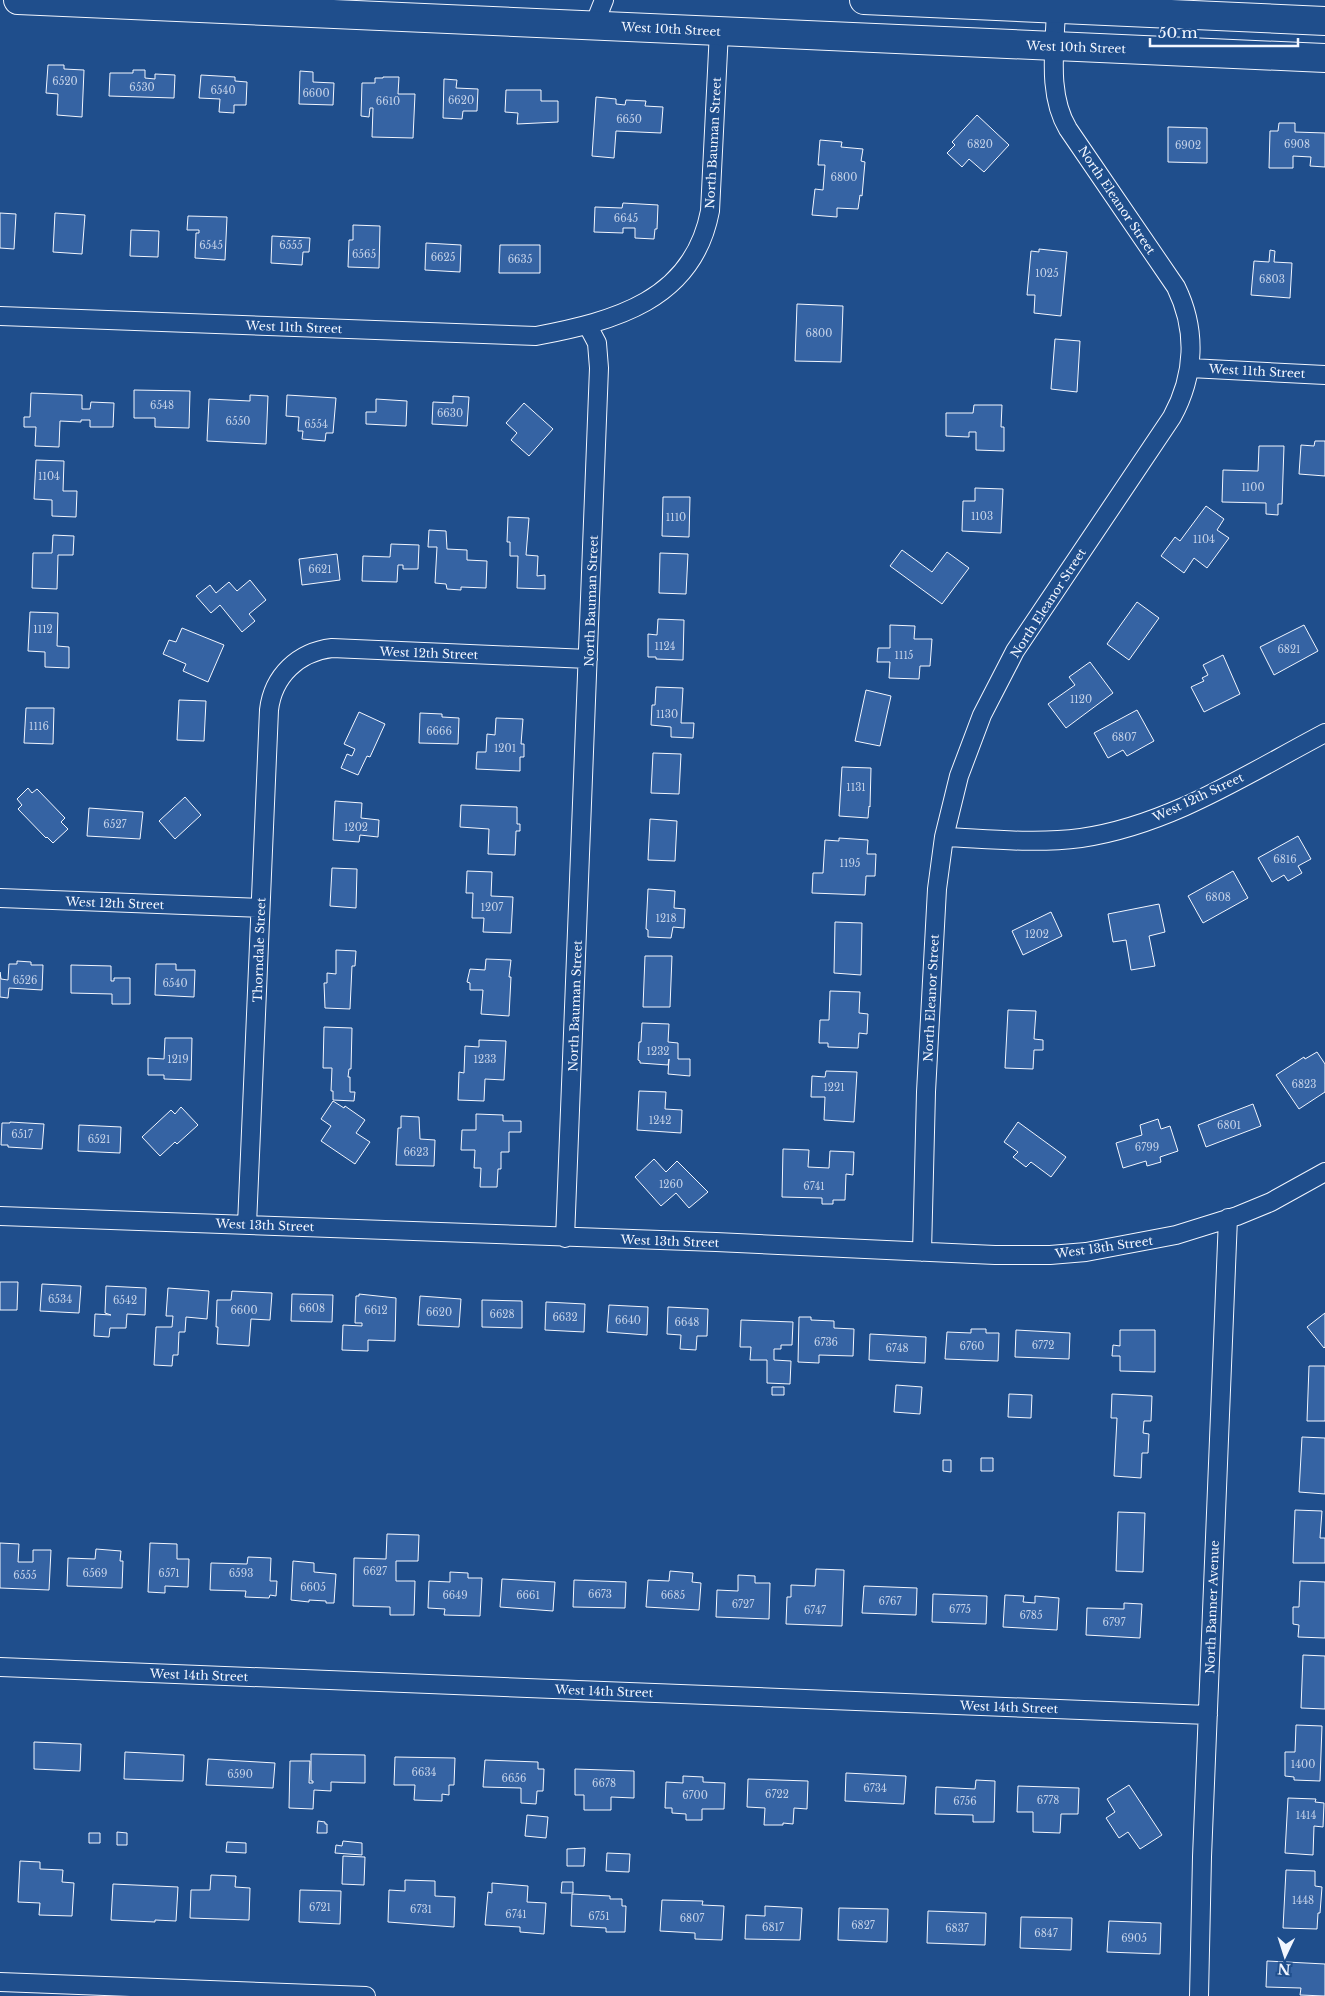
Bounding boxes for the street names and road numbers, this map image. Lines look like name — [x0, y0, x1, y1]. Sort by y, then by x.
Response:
street label: West 10th Street — [620, 19, 722, 39]
street label: West 10th Street — [1025, 38, 1127, 56]
street label: North Bauman Street — [702, 76, 724, 209]
street label: North Eleanor Street — [1075, 143, 1159, 257]
street label: West 11th Street — [245, 318, 343, 336]
street label: West 11th Street — [1207, 361, 1306, 381]
street label: North Bauman Street — [581, 535, 601, 667]
street label: North Eleanor Street — [1007, 545, 1089, 661]
street label: West 12th Street — [378, 644, 479, 662]
street label: West 12th Street — [1149, 769, 1246, 825]
street label: West 12th Street — [64, 894, 165, 912]
street label: Thorndale Street — [250, 897, 268, 1003]
street label: North Eleanor Street — [920, 934, 942, 1062]
street label: North Bauman Street — [565, 940, 585, 1072]
street label: West 13th Street — [214, 1216, 315, 1234]
street label: West 13th Street — [619, 1232, 720, 1250]
street label: West 13th Street — [1053, 1233, 1154, 1261]
street label: North Banner Avenue — [1202, 1540, 1222, 1674]
street label: West 14th Street — [149, 1666, 249, 1684]
street label: West 14th Street — [554, 1682, 654, 1700]
street label: West 14th Street — [959, 1698, 1059, 1716]

